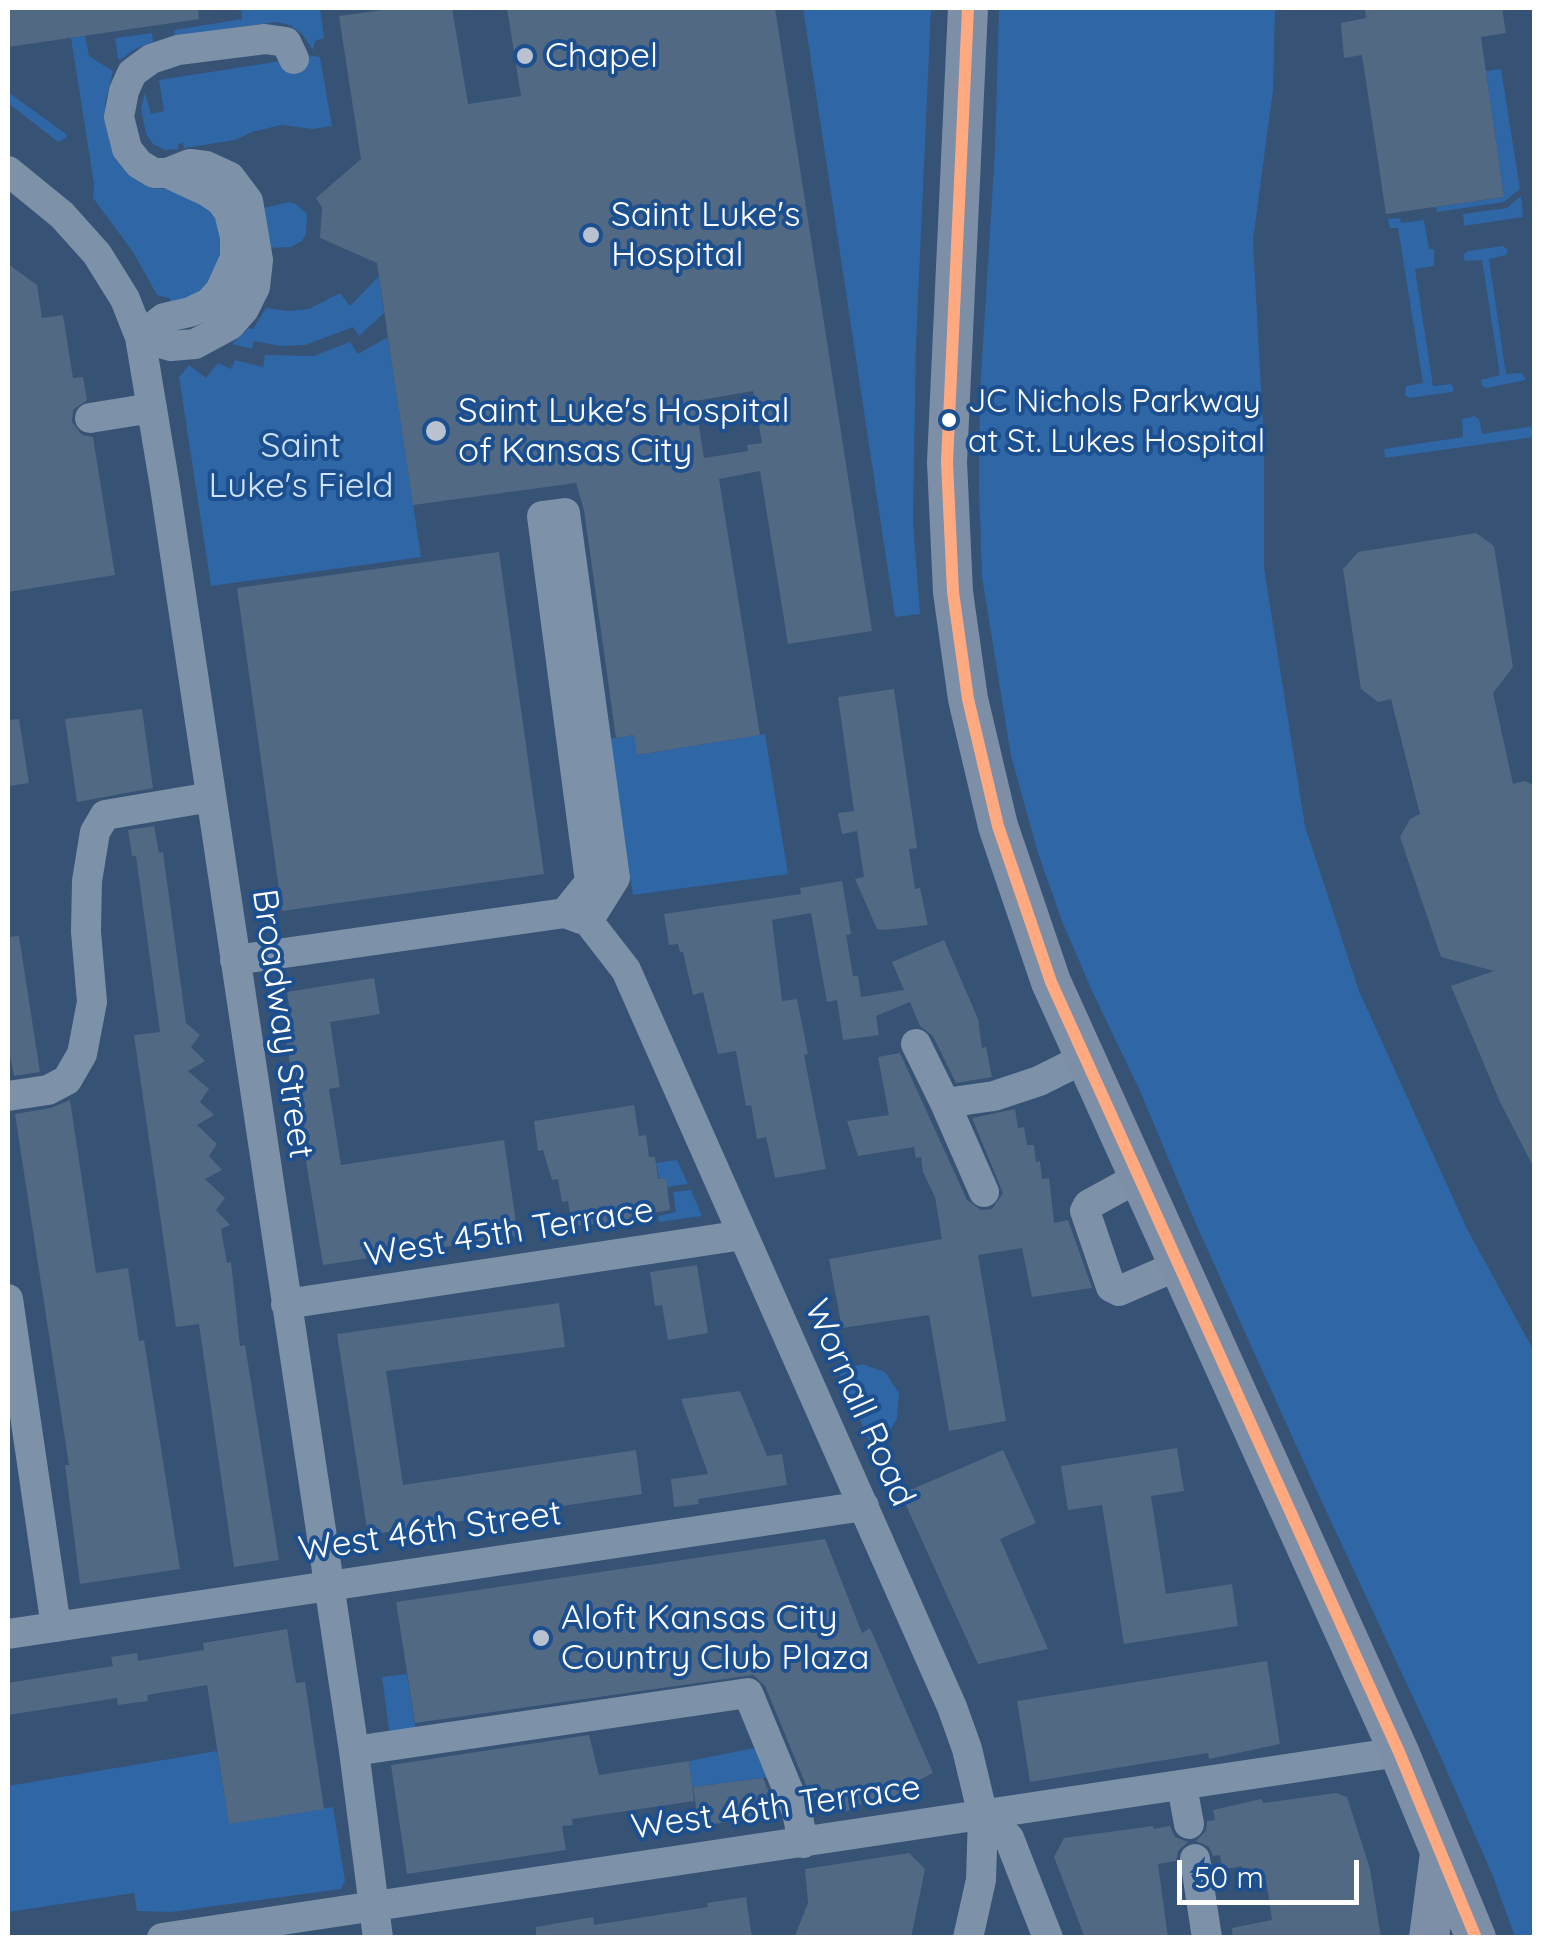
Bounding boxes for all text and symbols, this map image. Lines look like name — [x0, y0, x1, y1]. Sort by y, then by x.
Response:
place label: Chapel — [545, 35, 658, 77]
marker: Chapel — [514, 45, 536, 67]
place label: Saint Luke's Hospital — [611, 194, 800, 276]
marker: Saint Luke's Hospital — [580, 224, 602, 246]
place label: JC Nichols Parkway at St. Lukes Hospital — [968, 383, 1265, 458]
place label: Saint Luke's Hospital of Kansas City — [458, 390, 790, 472]
marker: JC Nichols Parkway at St. Lukes Hospital — [939, 410, 959, 430]
marker: Saint Luke's Hospital of Kansas City — [423, 418, 449, 444]
park label: Saint Luke's Field — [209, 425, 393, 507]
street label: Broadway Street — [242, 886, 322, 1162]
street label: West 45th Terrace — [361, 1189, 657, 1277]
street label: Wornall Road — [795, 1293, 923, 1513]
street label: West 46th Street — [296, 1493, 564, 1571]
place label: Aloft Kansas City Country Club Plaza — [561, 1597, 869, 1679]
marker: Aloft Kansas City Country Club Plaza — [530, 1627, 552, 1649]
street label: West 46th Terrace — [629, 1767, 923, 1849]
scale bar — [1182, 1840, 1364, 1902]
text: 50 m — [1194, 1858, 1264, 1896]

